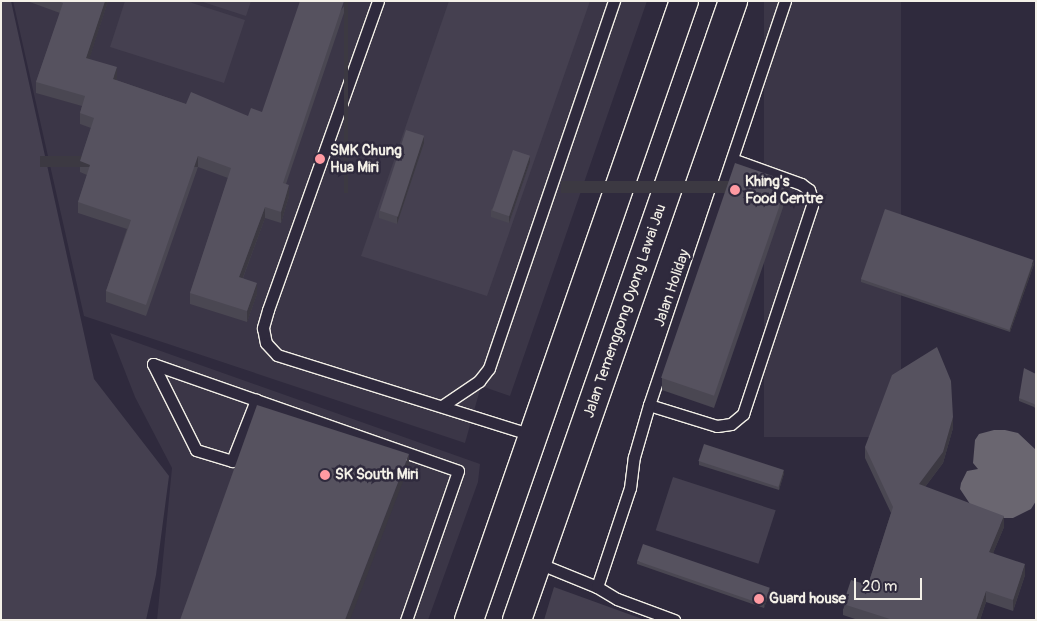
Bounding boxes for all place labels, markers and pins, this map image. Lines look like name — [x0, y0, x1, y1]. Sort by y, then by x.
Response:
place label: SMK Chung Hua Miri — [330, 141, 402, 176]
marker: SMK Chung Hua Miri — [314, 153, 326, 165]
place label: Khing's Food Centre — [745, 172, 823, 207]
marker: Khing's Food Centre — [729, 184, 741, 196]
place label: SK South Miri — [335, 466, 418, 484]
marker: SK South Miri — [319, 469, 331, 481]
place label: Guard house — [769, 590, 846, 608]
marker: Guard house — [753, 593, 765, 605]

